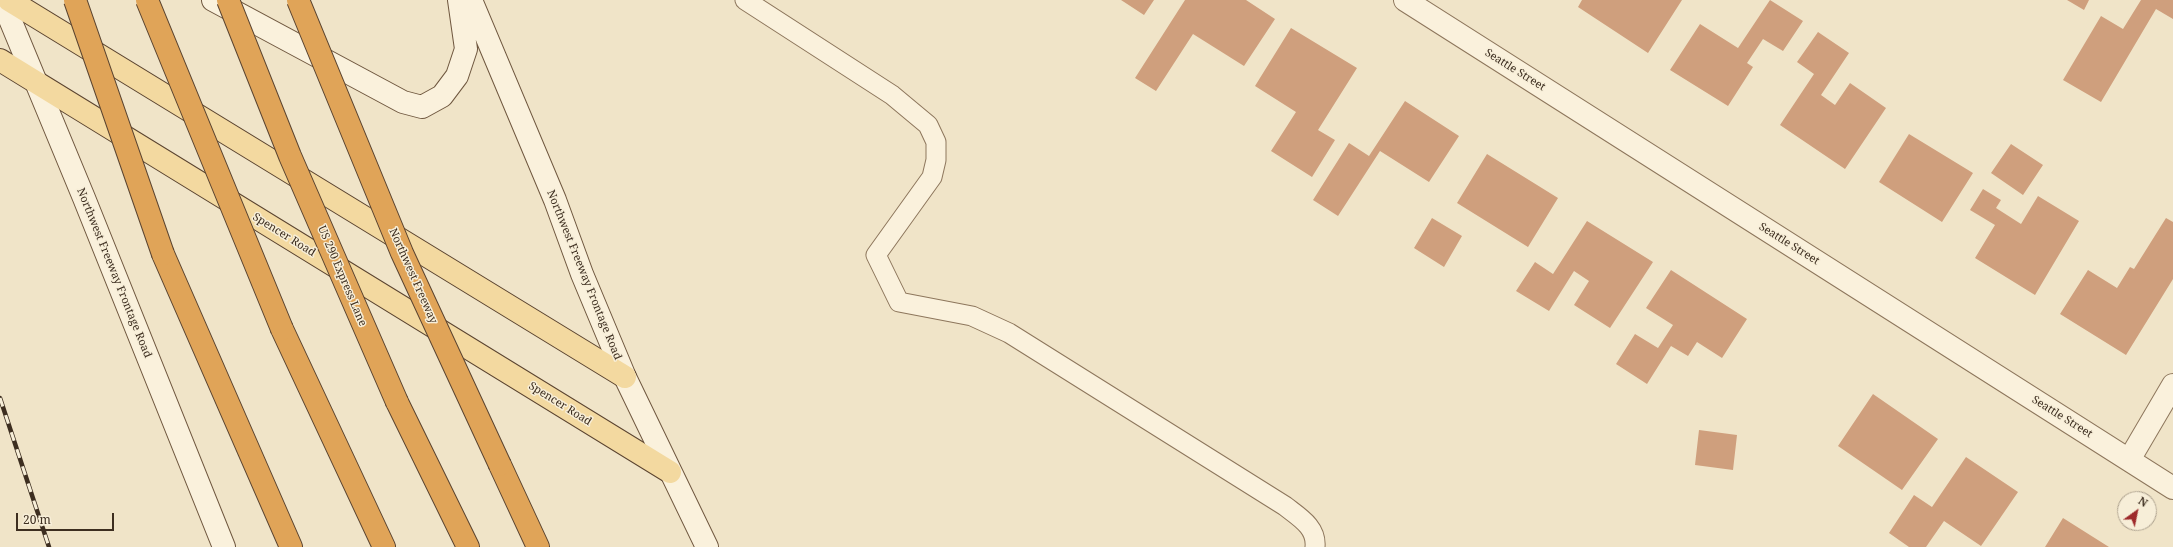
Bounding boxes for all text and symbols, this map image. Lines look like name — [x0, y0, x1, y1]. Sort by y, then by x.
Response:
street label: Seattle Street — [1482, 46, 1548, 94]
street label: Northwest Freeway Frontage Road — [74, 186, 154, 360]
street label: Northwest Freeway Frontage Road — [544, 188, 624, 362]
street label: Spencer Road — [250, 210, 318, 260]
street label: Seattle Street — [1756, 220, 1822, 268]
street label: US 290 Express Lane — [315, 224, 369, 328]
street label: Northwest Freeway — [386, 226, 440, 326]
street label: Spencer Road — [526, 379, 594, 429]
street label: Seattle Street — [2029, 393, 2095, 441]
north arrow — [2117, 491, 2157, 531]
text: N — [2136, 493, 2151, 510]
scale bar — [18, 505, 116, 531]
text: 20 m — [23, 511, 51, 528]

